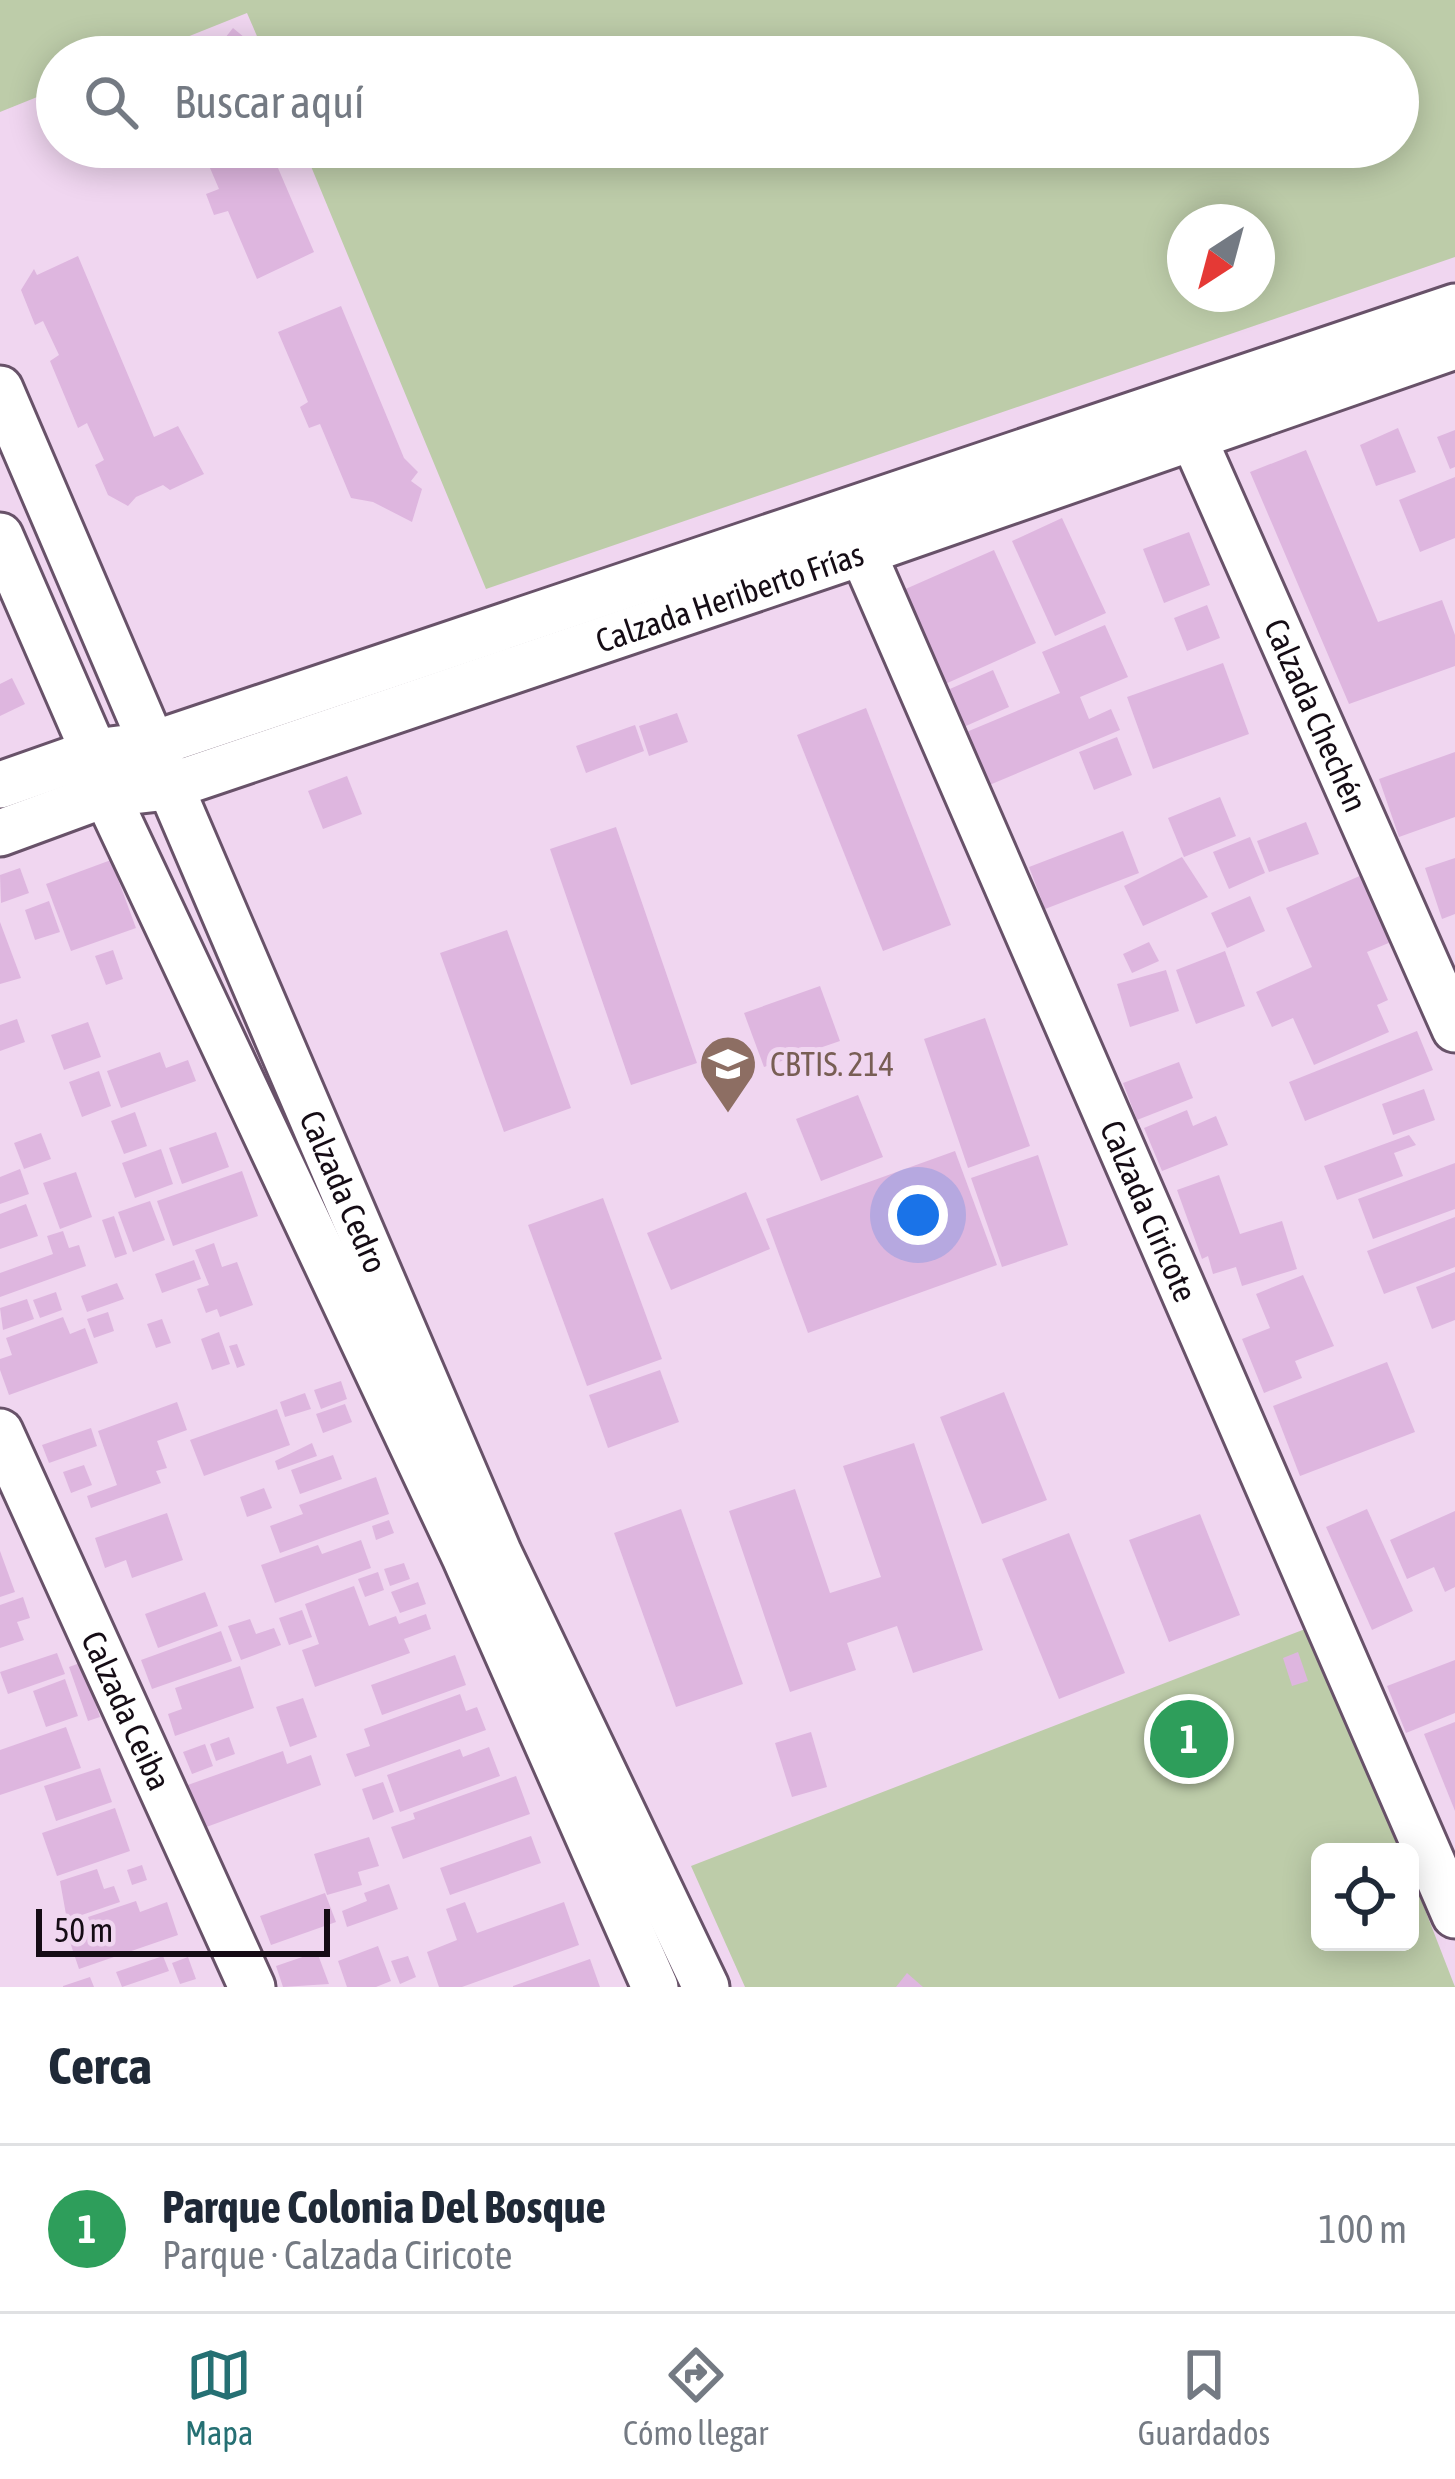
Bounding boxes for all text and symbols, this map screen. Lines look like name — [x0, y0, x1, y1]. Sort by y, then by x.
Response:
search box — [36, 36, 1419, 168]
icon: search — [78, 69, 144, 135]
text: Buscar aquí — [174, 76, 364, 128]
north arrow — [1167, 204, 1275, 312]
street label: Calzada Heriberto Frías — [591, 534, 868, 660]
street label: Calzada Chechén — [1257, 613, 1375, 817]
school or university icon: CBTIS. 214 — [697, 1033, 759, 1115]
place label: CBTIS. 214 — [770, 1045, 894, 1083]
street label: Calzada Cedro — [292, 1105, 395, 1278]
street label: Calzada Ciricote — [1093, 1115, 1205, 1307]
your location — [888, 1185, 948, 1245]
street label: Calzada Ceiba — [74, 1625, 179, 1796]
pin: 1 — [1150, 1694, 1228, 1784]
map controls — [1311, 1843, 1419, 1951]
button: locate — [1311, 1843, 1419, 1951]
scale bar — [36, 1903, 330, 1956]
text: 50 m — [54, 1911, 113, 1949]
text: Cerca — [48, 2036, 152, 2095]
text: Parque Colonia Del Bosque — [162, 2181, 606, 2233]
text: 1 — [78, 2207, 96, 2251]
text: 100 m — [1319, 2207, 1407, 2251]
text: Parque · Calzada Ciricote — [162, 2233, 513, 2277]
tab: Mapa — [185, 2342, 253, 2452]
tab: Cómo llegar — [623, 2342, 768, 2452]
tab: Guardados — [1138, 2342, 1270, 2452]

